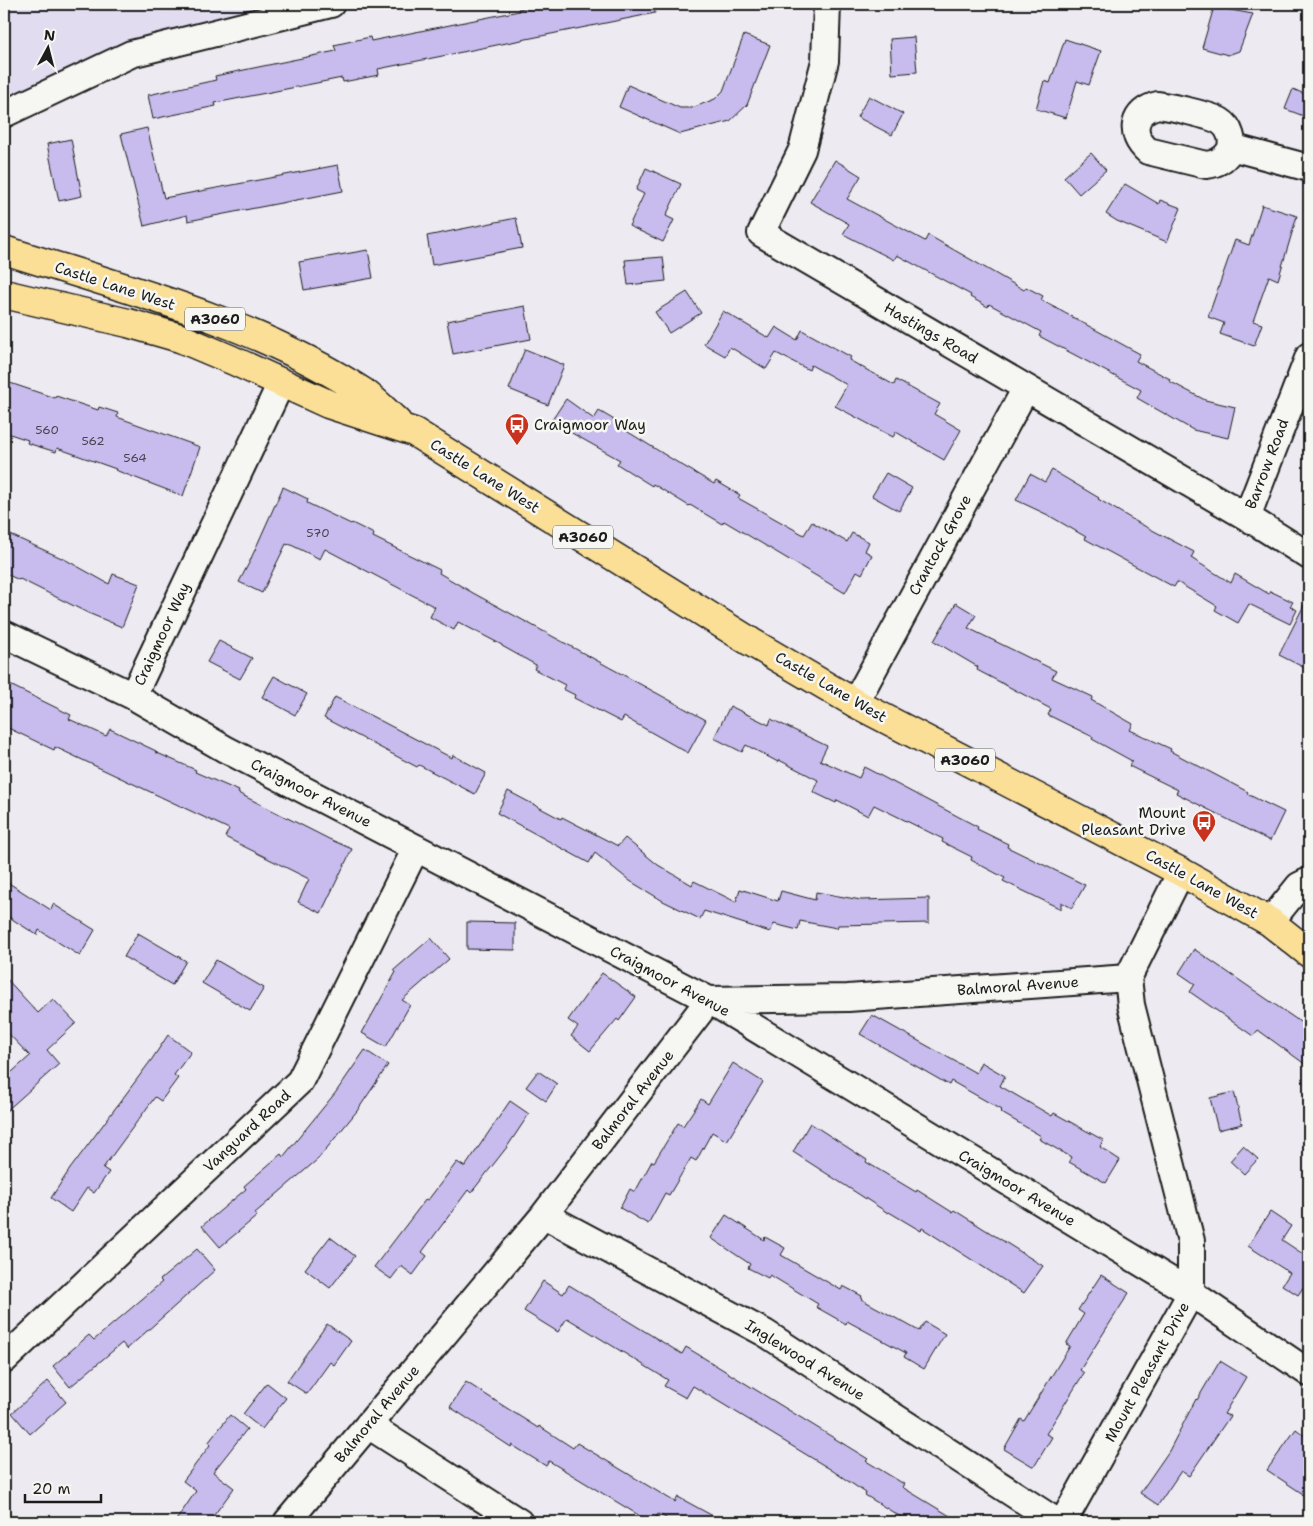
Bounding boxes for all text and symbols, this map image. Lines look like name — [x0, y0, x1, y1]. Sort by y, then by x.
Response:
north arrow — [22, 22, 72, 72]
text: N — [43, 25, 56, 45]
street label: Castle Lane West — [52, 257, 178, 315]
street label: Hastings Road — [880, 298, 982, 368]
road number: A3060 — [185, 308, 245, 330]
bus stop icon: Craigmoor Way — [504, 412, 530, 446]
place label: Craigmoor Way — [534, 415, 646, 435]
street label: Barrow Road — [1241, 415, 1294, 512]
house number: 560 — [35, 422, 59, 438]
house number: 562 — [81, 433, 105, 449]
street label: Castle Lane West — [426, 434, 544, 518]
house number: 564 — [123, 450, 147, 466]
street label: Crantock Grove — [904, 491, 976, 599]
house number: 570 — [306, 525, 330, 541]
road number: A3060 — [553, 526, 613, 548]
street label: Craigmoor Way — [129, 579, 195, 689]
street label: Castle Lane West — [772, 647, 890, 727]
road number: A3060 — [935, 748, 995, 772]
street label: Craigmoor Avenue — [247, 754, 375, 832]
place label: Mount Pleasant Drive — [1081, 803, 1186, 840]
bus stop icon: Mount Pleasant Drive — [1191, 809, 1217, 843]
street label: Castle Lane West — [1142, 845, 1262, 923]
street label: Craigmoor Avenue — [607, 941, 733, 1021]
street label: Balmoral Avenue — [956, 972, 1080, 1000]
street label: Balmoral Avenue — [588, 1046, 678, 1154]
street label: Vanguard Road — [199, 1085, 295, 1177]
street label: Craigmoor Avenue — [955, 1145, 1079, 1231]
street label: Mount Pleasant Drive — [1100, 1298, 1194, 1446]
street label: Inglewood Avenue — [741, 1315, 869, 1405]
street label: Balmoral Avenue — [330, 1361, 424, 1467]
scale bar — [25, 1471, 101, 1503]
text: 20 m — [32, 1479, 71, 1499]

